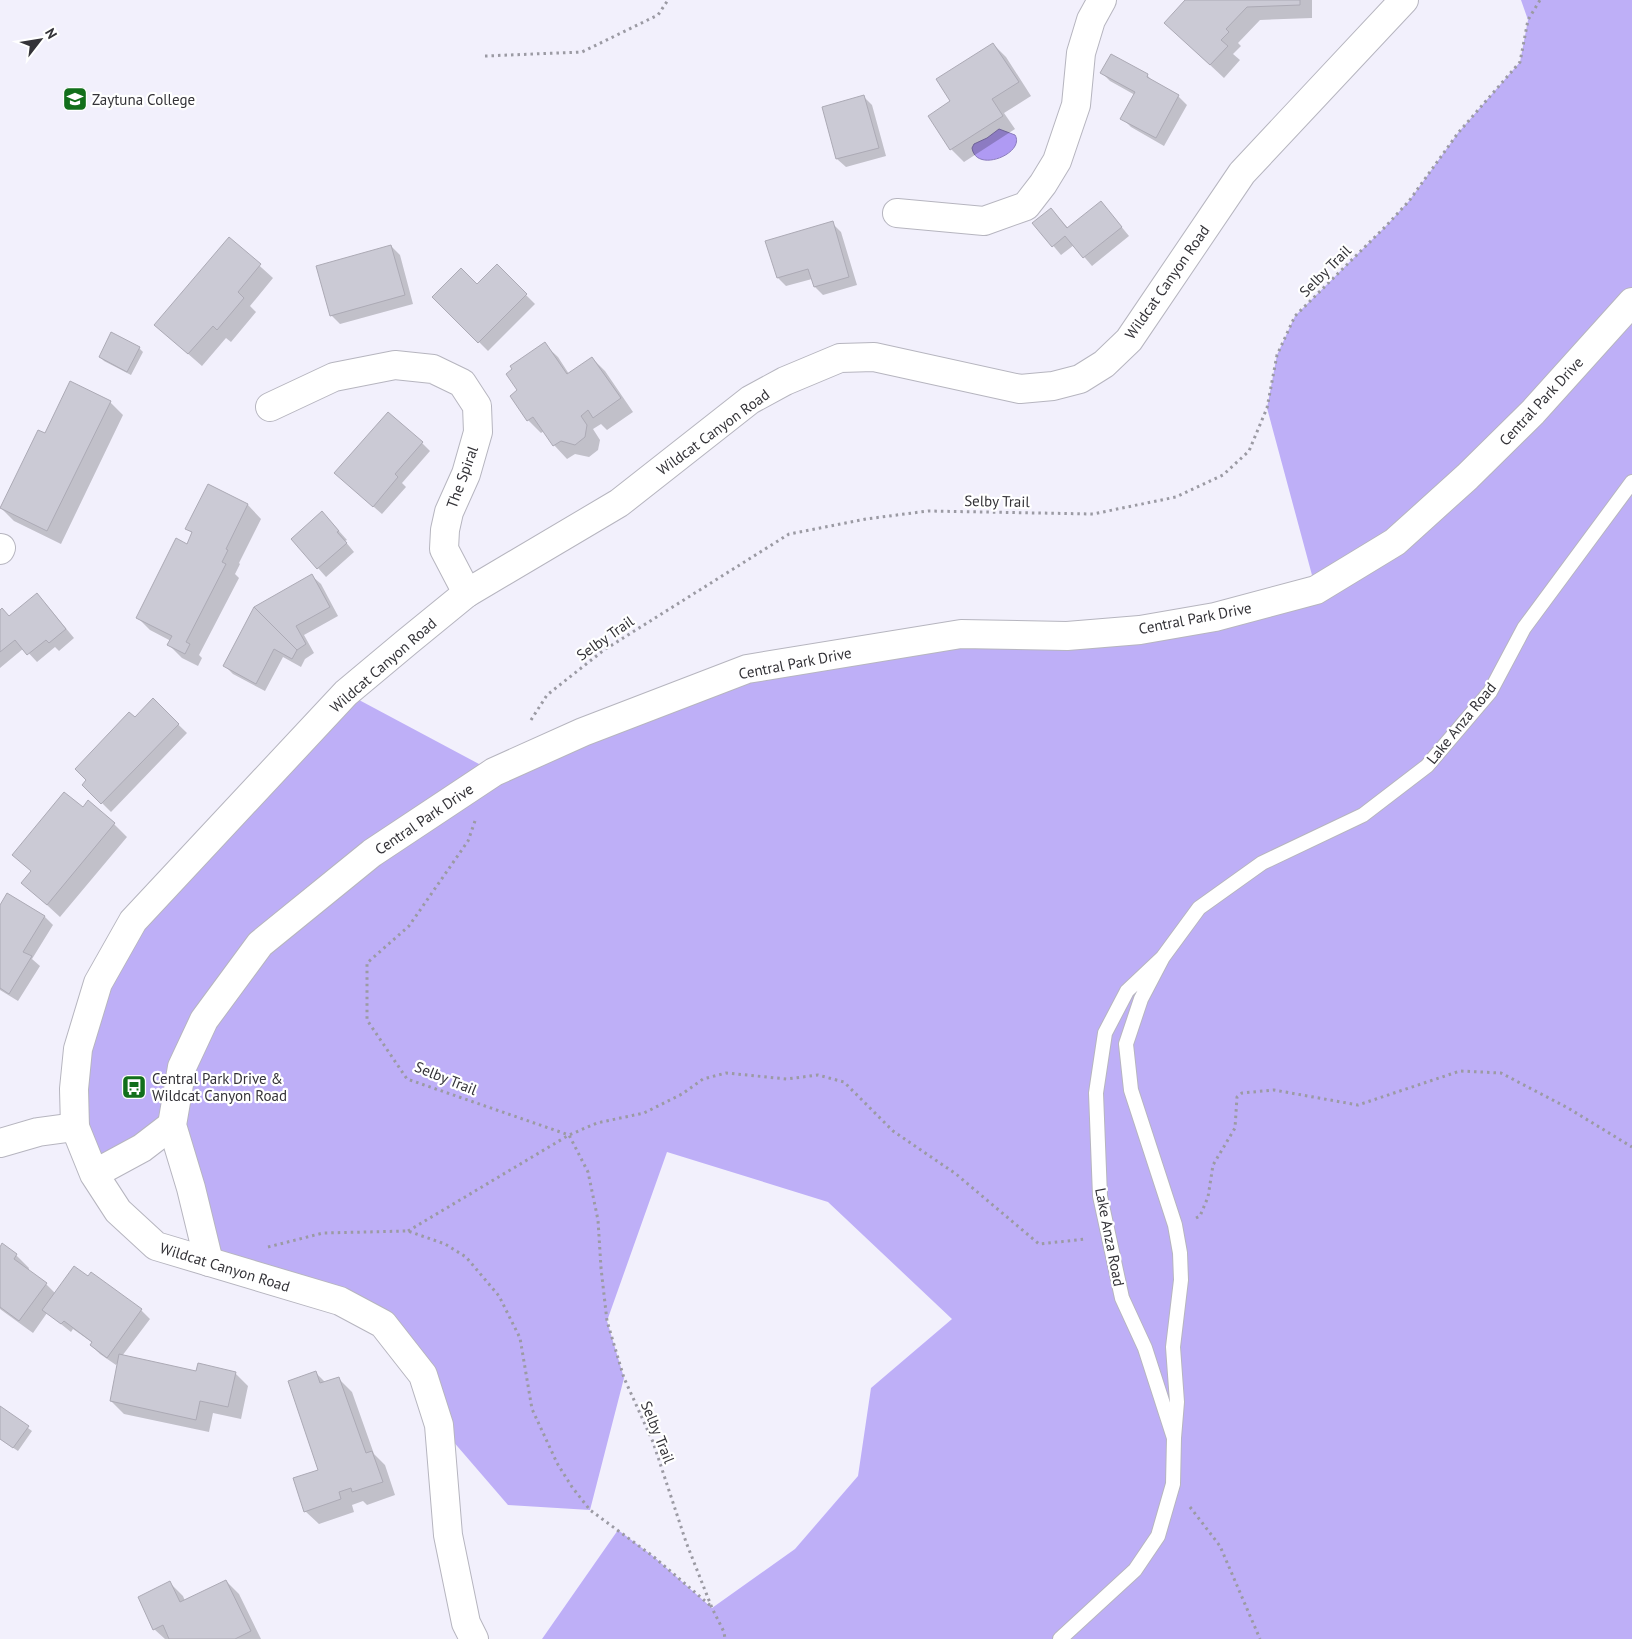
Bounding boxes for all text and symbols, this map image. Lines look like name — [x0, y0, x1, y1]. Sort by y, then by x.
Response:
north arrow — [15, 15, 65, 65]
text: N — [41, 25, 61, 42]
school or university icon: Zaytuna College — [62, 86, 88, 112]
place label: Zaytuna College — [92, 90, 195, 109]
street label: Wildcat Canyon Road — [1121, 221, 1213, 343]
street label: Selby Trail — [1295, 241, 1355, 301]
street label: Central Park Drive — [1495, 353, 1587, 449]
street label: Wildcat Canyon Road — [653, 385, 773, 479]
street label: The Spiral — [442, 443, 482, 511]
street label: Selby Trail — [964, 491, 1031, 511]
street label: Central Park Drive — [1137, 598, 1253, 638]
street label: Selby Trail — [573, 611, 638, 665]
street label: Wildcat Canyon Road — [326, 614, 440, 716]
street label: Central Park Drive — [737, 643, 853, 683]
street label: Lake Anza Road — [1422, 678, 1500, 768]
street label: Central Park Drive — [371, 779, 477, 859]
street label: Selby Trail — [412, 1057, 481, 1099]
place label: Central Park Drive & Wildcat Canyon Road — [152, 1069, 287, 1105]
bus stop icon: Central Park Drive & Wildcat Canyon Road — [121, 1074, 147, 1100]
street label: Lake Anza Road — [1091, 1186, 1129, 1288]
street label: Wildcat Canyon Road — [158, 1238, 292, 1296]
street label: Selby Trail — [637, 1398, 679, 1467]

